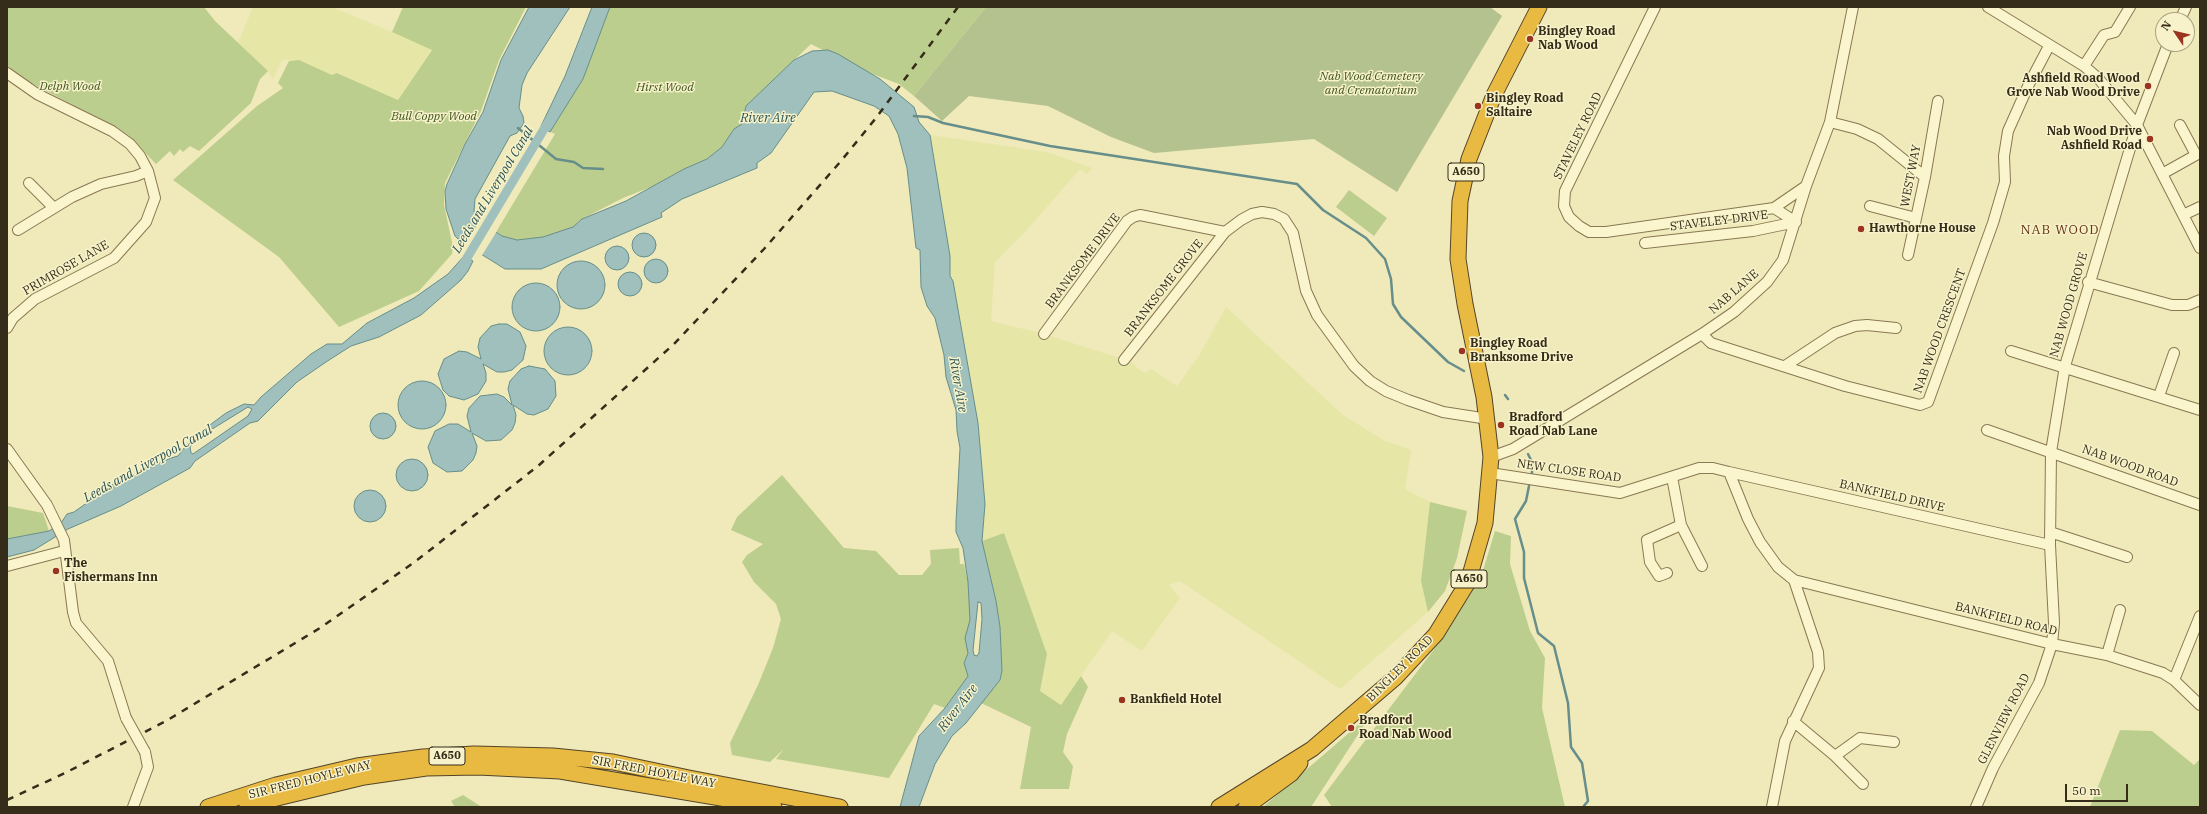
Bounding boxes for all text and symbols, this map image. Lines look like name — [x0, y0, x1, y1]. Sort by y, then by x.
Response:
north arrow — [2155, 12, 2195, 52]
text: N — [2158, 18, 2174, 33]
place label: Bingley Road Nab Wood — [1538, 25, 1616, 53]
marker: Bingley Road Nab Wood — [1525, 34, 1535, 44]
park label: Nab Wood Cemetery and Crematorium — [1319, 70, 1423, 98]
place label: Ashfield Road Wood Grove Nab Wood Drive — [2007, 72, 2140, 100]
park label: Delph Wood — [40, 80, 100, 94]
park label: Hirst Wood — [636, 81, 694, 95]
marker: Ashfield Road Wood Grove Nab Wood Drive — [2143, 81, 2153, 91]
street label: STAVELEY ROAD — [1551, 90, 1605, 182]
place label: Bingley Road Saltaire — [1486, 92, 1564, 120]
marker: Bingley Road Saltaire — [1473, 101, 1483, 111]
park label: Bull Coppy Wood — [391, 110, 477, 124]
water label: River Aire — [740, 110, 796, 126]
water label: Leeds and Liverpool Canal — [449, 124, 537, 256]
place label: Nab Wood Drive Ashfield Road — [2047, 125, 2142, 153]
marker: Nab Wood Drive Ashfield Road — [2145, 134, 2155, 144]
street label: WEST WAY — [1898, 144, 1924, 208]
road number: A650 — [1448, 163, 1484, 181]
street label: STAVELEY DRIVE — [1669, 208, 1769, 234]
street label: BRANKSOME DRIVE — [1043, 211, 1123, 311]
place label: Hawthorne House — [1869, 222, 1976, 236]
district label: NAB WOOD — [2021, 222, 2099, 238]
marker: Hawthorne House — [1856, 224, 1866, 234]
street label: BRANKSOME GROVE — [1122, 237, 1206, 339]
street label: PRIMROSE LANE — [21, 238, 111, 298]
street label: NAB WOOD GROVE — [2047, 251, 2091, 359]
street label: NAB LANE — [1706, 267, 1762, 317]
street label: NAB WOOD CRESCENT — [1911, 267, 1969, 395]
place label: Bingley Road Branksome Drive — [1470, 337, 1573, 365]
marker: Bingley Road Branksome Drive — [1457, 346, 1467, 356]
water label: River Aire — [946, 356, 970, 414]
place label: Bradford Road Nab Lane — [1509, 411, 1598, 439]
marker: Bradford Road Nab Lane — [1496, 420, 1506, 430]
water label: Leeds and Liverpool Canal — [81, 422, 215, 506]
street label: NAB WOOD ROAD — [2080, 442, 2180, 490]
street label: NEW CLOSE ROAD — [1516, 457, 1622, 485]
street label: BANKFIELD DRIVE — [1838, 477, 1946, 515]
place label: The Fishermans Inn — [64, 557, 158, 585]
marker: The Fishermans Inn — [51, 566, 61, 576]
road number: A650 — [1451, 570, 1487, 588]
street label: BANKFIELD ROAD — [1954, 599, 2058, 639]
street label: BINGLEY ROAD — [1364, 633, 1436, 705]
street label: GLENVIEW ROAD — [1975, 671, 2033, 767]
water label: River Aire — [935, 681, 981, 735]
place label: Bankfield Hotel — [1130, 693, 1222, 707]
marker: Bankfield Hotel — [1117, 695, 1127, 705]
place label: Bradford Road Nab Wood — [1359, 714, 1452, 742]
marker: Bradford Road Nab Wood — [1346, 723, 1356, 733]
road number: A650 — [429, 747, 465, 765]
street label: SIR FRED HOYLE WAY — [591, 753, 717, 791]
street label: SIR FRED HOYLE WAY — [247, 758, 373, 802]
scale bar — [2067, 776, 2130, 802]
text: 50 m — [2072, 783, 2101, 798]

